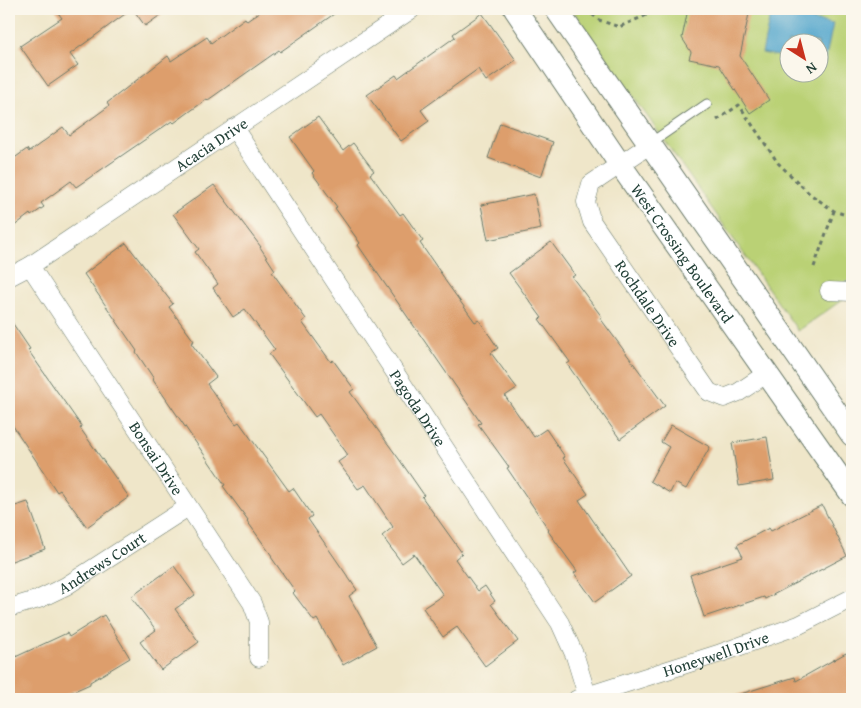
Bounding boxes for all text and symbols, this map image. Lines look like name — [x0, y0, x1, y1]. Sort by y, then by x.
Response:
north arrow — [778, 32, 828, 82]
text: N — [801, 58, 821, 80]
street label: Acacia Drive — [170, 111, 252, 177]
street label: West Crossing Boulevard — [625, 179, 740, 328]
street label: Rochdale Drive — [609, 255, 686, 352]
street label: Pagoda Drive — [384, 364, 452, 451]
street label: Bonsai Drive — [123, 416, 190, 500]
street label: Andrews Court — [54, 525, 151, 600]
street label: Honeywell Drive — [660, 625, 772, 683]

